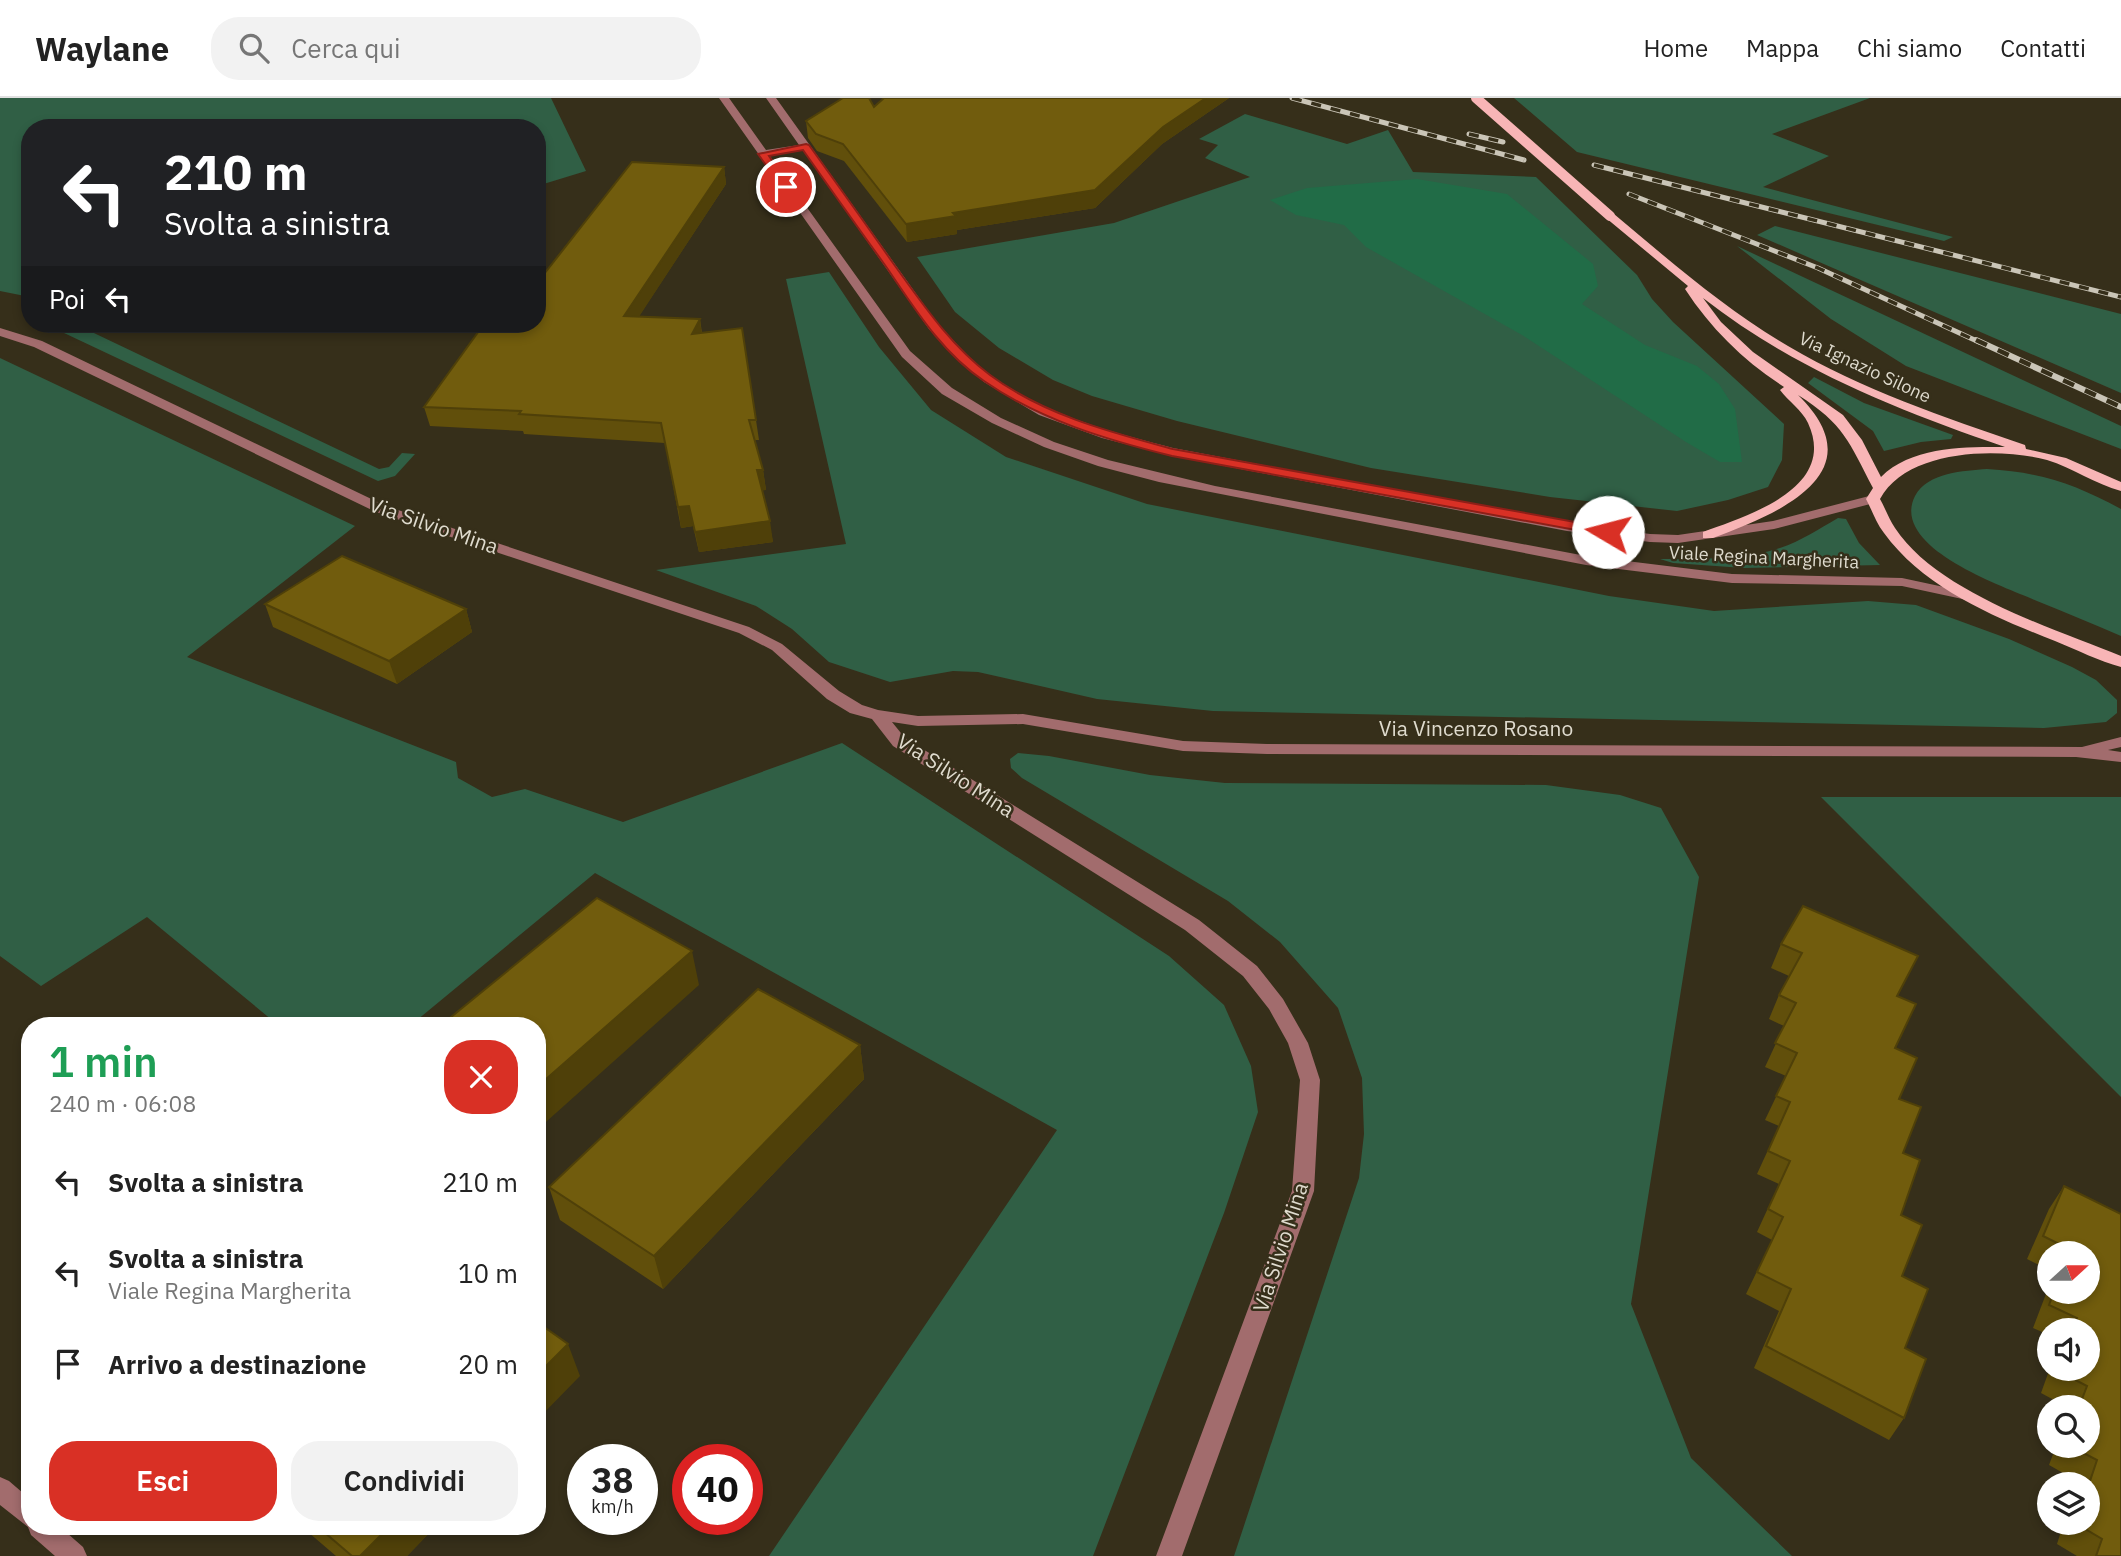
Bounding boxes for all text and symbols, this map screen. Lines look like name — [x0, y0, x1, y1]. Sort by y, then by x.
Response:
search box — [211, 17, 701, 80]
text: Waylane — [35, 27, 169, 70]
icon: search — [235, 29, 273, 67]
text: Cerca qui — [291, 31, 401, 65]
text: Home — [1644, 32, 1708, 64]
text: Mappa — [1746, 32, 1819, 64]
text: Chi siamo — [1857, 32, 1962, 64]
text: Contatti — [2000, 32, 2086, 64]
text: 210 m — [164, 140, 308, 203]
icon: left — [49, 147, 140, 238]
pin — [756, 157, 816, 217]
icon: arrive — [767, 168, 805, 206]
text: Svolta a sinistra — [164, 202, 390, 244]
icon: left — [99, 280, 137, 318]
text: Poi — [49, 282, 85, 316]
street label: Via Ignazio Silone — [1795, 326, 1935, 408]
street label: Via Silvio Mina — [366, 490, 502, 560]
position arrow — [1571, 495, 1645, 569]
street label: Viale Regina Margherita — [1668, 541, 1860, 573]
street label: Via Vincenzo Rosano — [1379, 714, 1573, 742]
street label: Via Silvio Mina — [892, 727, 1020, 823]
text: 1 min — [49, 1034, 158, 1089]
button: close — [444, 1040, 518, 1114]
text: 240 m · 06:08 — [49, 1088, 196, 1118]
icon: left — [49, 1163, 87, 1201]
text: Svolta a sinistra — [108, 1165, 304, 1199]
text: 210 m — [442, 1165, 518, 1199]
street label: Via Silvio Mina — [1246, 1179, 1314, 1315]
text: Svolta a sinistra — [108, 1241, 304, 1275]
north arrow — [2037, 1241, 2100, 1304]
map controls — [2037, 1241, 2100, 1535]
icon: left — [49, 1254, 87, 1292]
text: 10 m — [458, 1256, 518, 1290]
text: Viale Regina Margherita — [108, 1275, 351, 1305]
button: sound — [2037, 1318, 2100, 1381]
icon: arrive — [49, 1345, 87, 1383]
text: Arrivo a destinazione — [108, 1347, 366, 1381]
text: 20 m — [458, 1347, 518, 1381]
button: search — [2037, 1395, 2100, 1458]
button: Esci — [49, 1441, 277, 1521]
button: Condividi — [291, 1441, 518, 1521]
speed limit sign: 40 — [672, 1444, 763, 1535]
text: 38 — [591, 1457, 634, 1503]
button: layers — [2037, 1472, 2100, 1535]
text: km/h — [591, 1495, 634, 1518]

